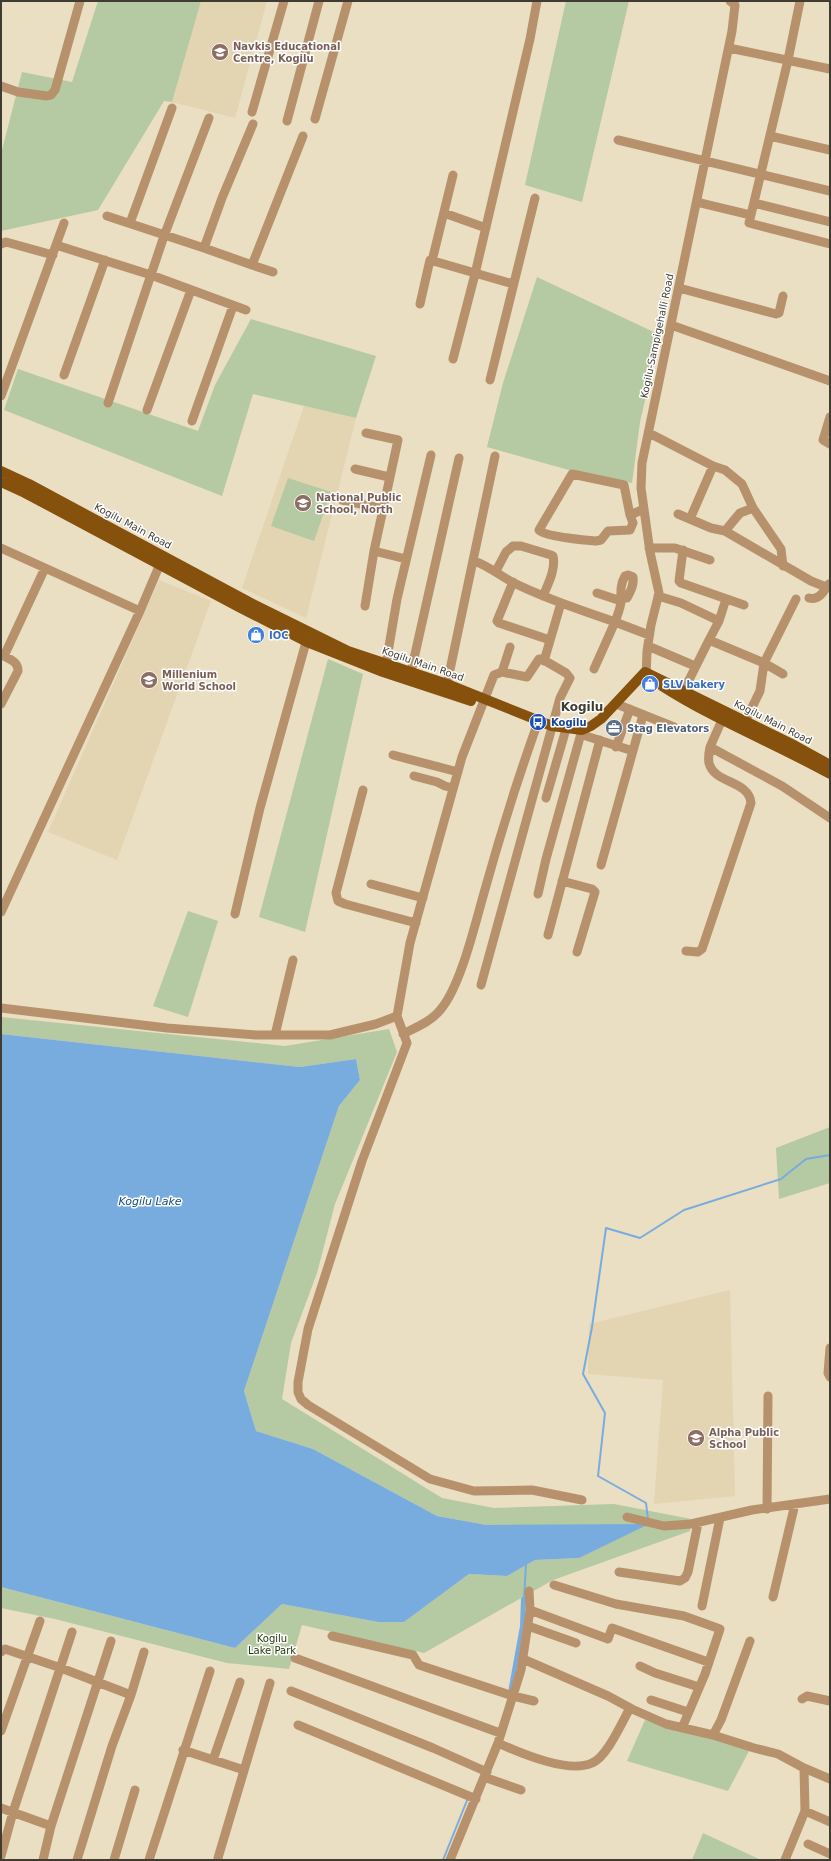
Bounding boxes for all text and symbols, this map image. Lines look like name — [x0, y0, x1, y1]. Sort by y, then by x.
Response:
place label: Navkis Educational Centre, Kogilu — [233, 41, 340, 64]
school or university icon: Navkis Educational Centre, Kogilu — [210, 42, 230, 62]
street label: Kogilu-Sampigehalli Road — [638, 273, 676, 399]
place label: National Public School, North — [316, 492, 401, 515]
school or university icon: National Public School, North — [293, 493, 313, 513]
street label: Kogilu Main Road — [93, 501, 173, 551]
shop icon: IOC — [246, 625, 266, 645]
place label: IOC — [269, 630, 289, 641]
street label: Kogilu Main Road — [381, 645, 465, 683]
place label: Millenium World School — [162, 669, 236, 692]
school or university icon: Millenium World School — [139, 670, 159, 690]
shop icon: SLV bakery — [640, 674, 660, 694]
place label: SLV bakery — [663, 679, 725, 690]
street label: Kogilu Main Road — [732, 698, 814, 746]
district label: Kogilu — [561, 700, 603, 714]
bus stop icon: Kogilu — [528, 712, 548, 732]
place label: Kogilu — [551, 717, 587, 728]
office icon: Stag Elevators — [604, 718, 624, 738]
place label: Stag Elevators — [627, 723, 709, 734]
water label: Kogilu Lake — [118, 1195, 182, 1208]
place label: Alpha Public School — [709, 1427, 779, 1450]
school or university icon: Alpha Public School — [686, 1428, 706, 1448]
park label: Kogilu Lake Park — [248, 1633, 296, 1656]

